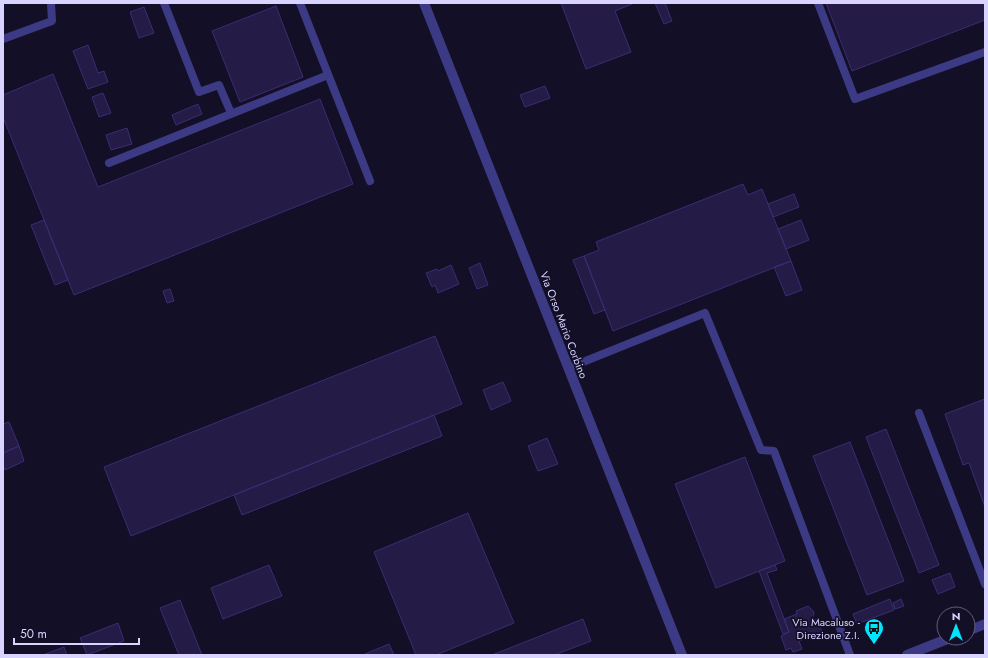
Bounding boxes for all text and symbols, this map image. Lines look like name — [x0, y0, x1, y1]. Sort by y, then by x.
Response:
street label: Via Orso Mario Corbino — [536, 269, 592, 381]
north arrow — [936, 606, 976, 646]
text: N — [952, 608, 960, 624]
place label: Via Macaluso - Direzione Z.I. — [792, 614, 861, 643]
bus stop icon: Via Macaluso - Direzione Z.I. — [863, 617, 885, 645]
scale bar — [14, 620, 139, 646]
text: 50 m — [20, 625, 47, 643]

